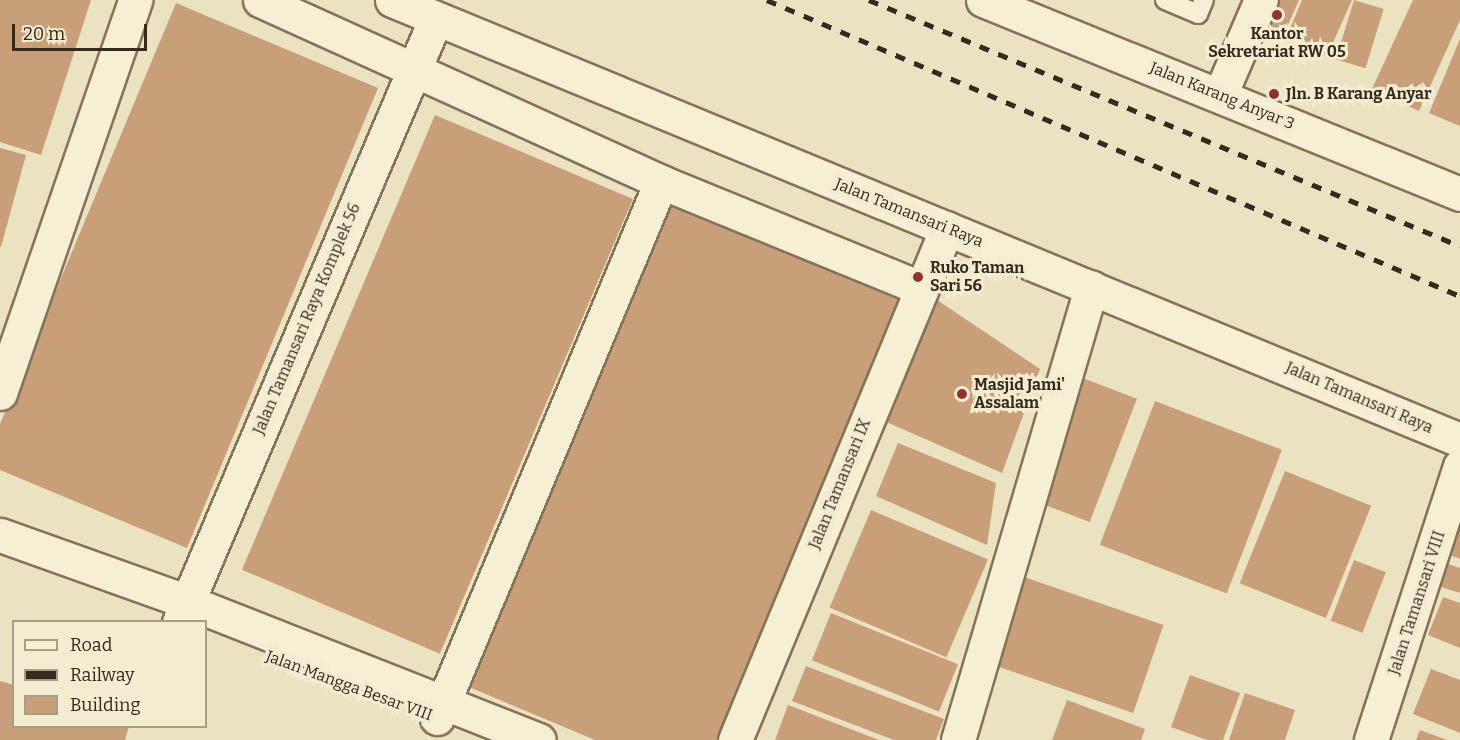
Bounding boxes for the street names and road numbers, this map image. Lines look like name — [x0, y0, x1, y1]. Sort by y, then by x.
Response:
street label: Jalan Karang Anyar 3 — [1147, 58, 1297, 134]
street label: Jalan Tamansari Raya — [832, 174, 986, 252]
street label: Jalan Tamansari Raya Komplek 56 — [249, 200, 365, 438]
street label: Jalan Tamansari Raya — [1282, 358, 1436, 438]
street label: Jalan Tamansari IX — [805, 416, 875, 552]
street label: Jalan Tamansari VIII — [1385, 529, 1449, 677]
street label: Jalan Mangga Besar VIII — [263, 647, 435, 725]

